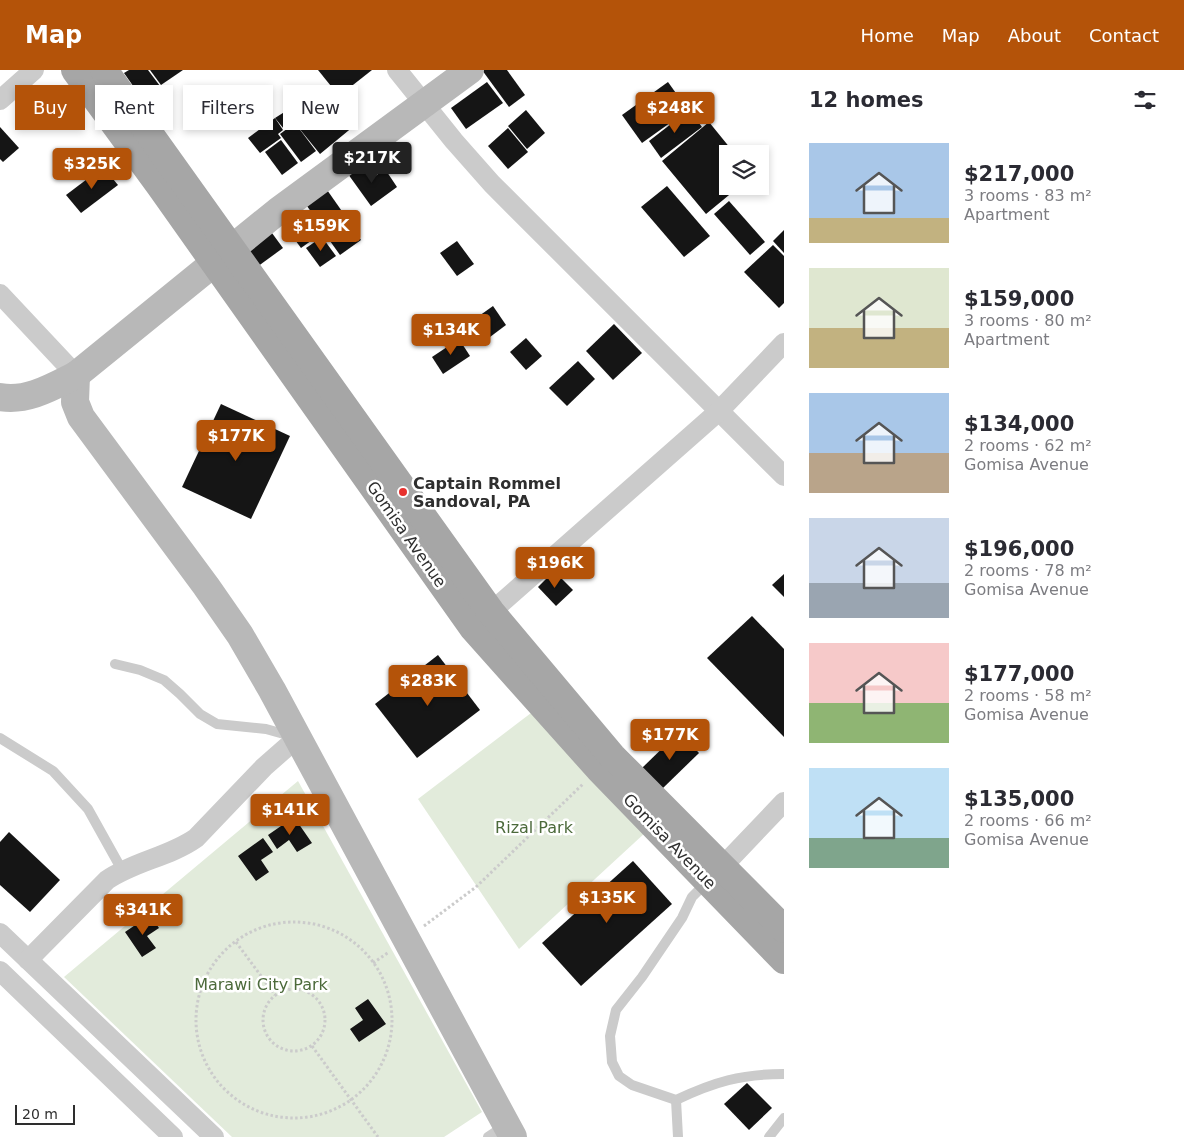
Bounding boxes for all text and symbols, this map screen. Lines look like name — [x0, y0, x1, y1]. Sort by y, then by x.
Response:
text: Map — [25, 21, 82, 49]
text: Home — [861, 25, 914, 46]
text: Map — [942, 25, 980, 46]
text: About — [1008, 25, 1061, 46]
text: Contact — [1089, 25, 1159, 46]
chip: Buy — [15, 85, 85, 130]
chip: Rent — [95, 85, 173, 130]
chip: Filters — [183, 85, 273, 130]
chip: New — [283, 85, 358, 130]
icon: filters — [1131, 86, 1159, 114]
text: 12 homes — [809, 88, 924, 112]
pin: $248K — [640, 92, 710, 134]
text: $248K — [647, 98, 703, 117]
pin: $217K — [337, 142, 407, 184]
map controls — [719, 145, 769, 195]
button: layers — [719, 145, 769, 195]
pin: $325K — [57, 148, 127, 190]
text: $217K — [344, 148, 400, 167]
text: $325K — [64, 154, 120, 173]
text: $217,000 — [964, 162, 1074, 186]
icon: home — [849, 163, 909, 223]
text: 3 rooms · 83 m² — [964, 186, 1092, 205]
text: Apartment — [964, 205, 1050, 224]
pin: $159K — [286, 210, 356, 252]
text: $159K — [293, 216, 349, 235]
text: $159,000 — [964, 287, 1074, 311]
icon: home — [849, 288, 909, 348]
text: 3 rooms · 80 m² — [964, 311, 1092, 330]
pin: $134K — [416, 314, 486, 356]
text: $134K — [423, 320, 479, 339]
text: Apartment — [964, 330, 1050, 349]
text: $134,000 — [964, 412, 1074, 436]
icon: home — [849, 413, 909, 473]
pin: $177K — [201, 420, 271, 462]
text: $177K — [208, 426, 264, 445]
text: 2 rooms · 62 m² — [964, 436, 1092, 455]
text: Gomisa Avenue — [964, 455, 1089, 474]
place label: Captain Rommel Sandoval, PA — [413, 474, 561, 511]
street label: Gomisa Avenue — [363, 478, 450, 591]
marker: Captain Rommel Sandoval, PA — [397, 486, 409, 498]
text: $196,000 — [964, 537, 1074, 561]
icon: home — [849, 538, 909, 598]
pin: $196K — [520, 546, 590, 589]
text: $196K — [527, 553, 583, 572]
text: 2 rooms · 78 m² — [964, 561, 1092, 580]
text: Gomisa Avenue — [964, 580, 1089, 599]
text: $177,000 — [964, 662, 1074, 686]
icon: home — [849, 663, 909, 723]
pin: $283K — [393, 664, 463, 707]
text: $283K — [400, 671, 456, 690]
text: 2 rooms · 58 m² — [964, 686, 1092, 705]
text: Gomisa Avenue — [964, 705, 1089, 724]
pin: $177K — [635, 718, 705, 761]
text: $177K — [642, 725, 698, 744]
text: $135,000 — [964, 787, 1074, 811]
icon: home — [849, 788, 909, 848]
street label: Gomisa Avenue — [619, 790, 720, 893]
pin: $141K — [255, 794, 325, 836]
text: $141K — [262, 800, 318, 819]
text: 2 rooms · 66 m² — [964, 811, 1092, 830]
park label: Rizal Park — [495, 818, 574, 837]
text: Gomisa Avenue — [964, 830, 1089, 849]
pin: $135K — [572, 882, 642, 924]
text: $135K — [579, 888, 635, 907]
pin: $341K — [108, 894, 178, 936]
text: $341K — [115, 900, 171, 919]
park label: Marawi City Park — [194, 975, 329, 994]
scale bar — [15, 1102, 75, 1125]
text: 20 m — [22, 1106, 58, 1122]

